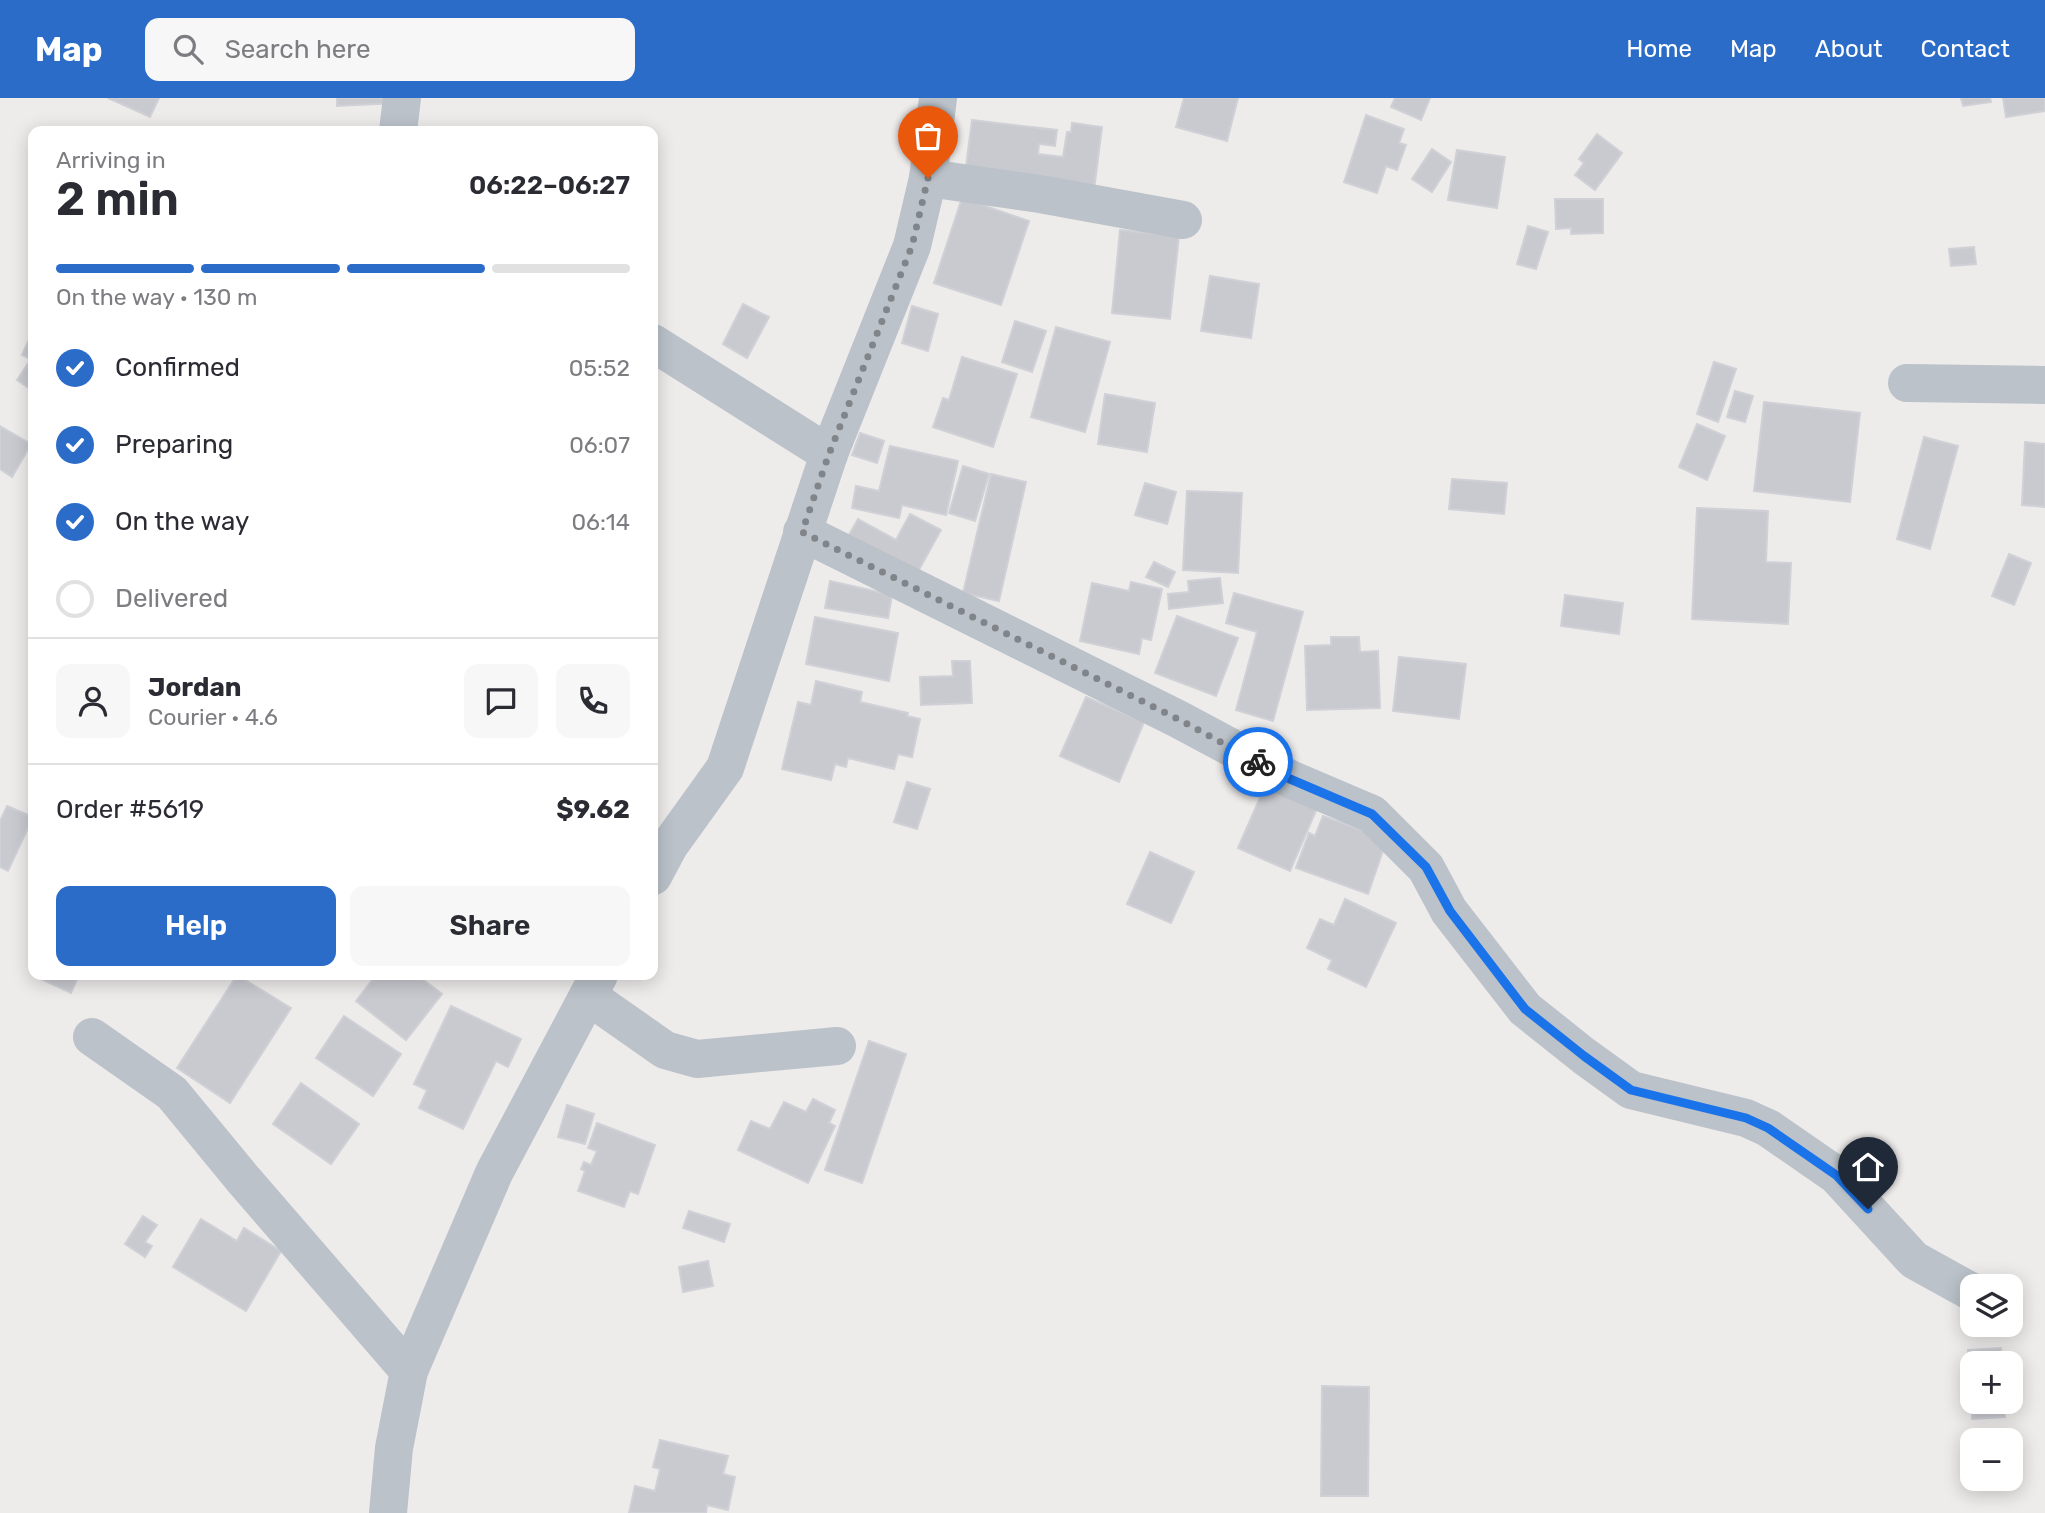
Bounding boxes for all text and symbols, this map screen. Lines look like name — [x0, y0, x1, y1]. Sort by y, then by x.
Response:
search box — [145, 18, 635, 81]
text: Map — [35, 30, 103, 69]
icon: search — [169, 30, 207, 68]
text: Search here — [225, 34, 370, 65]
text: Home — [1626, 35, 1692, 63]
text: Map — [1730, 35, 1777, 63]
text: About — [1815, 35, 1883, 63]
text: Contact — [1921, 35, 2010, 63]
pin — [898, 106, 958, 178]
icon: bag — [909, 117, 947, 155]
text: Arriving in — [56, 146, 166, 174]
text: 06:22–06:27 — [469, 170, 630, 201]
text: 2 min — [56, 172, 179, 227]
text: On the way · 130 m — [56, 283, 257, 311]
icon: check — [56, 349, 94, 387]
text: Confirmed — [115, 352, 240, 383]
text: 05:52 — [569, 354, 630, 382]
icon: check — [56, 426, 94, 464]
text: Preparing — [115, 429, 233, 460]
text: 06:07 — [569, 431, 630, 459]
icon: check — [56, 503, 94, 541]
text: On the way — [115, 506, 249, 537]
text: 06:14 — [572, 508, 630, 536]
text: Delivered — [115, 583, 228, 614]
button: person — [56, 664, 130, 738]
button: chat — [464, 664, 538, 738]
button: phone — [556, 664, 630, 738]
text: Jordan — [148, 672, 241, 703]
text: Courier · 4.6 — [148, 703, 278, 731]
courier — [1223, 727, 1293, 797]
icon: bike — [1239, 743, 1277, 781]
text: Order #5619 — [56, 794, 204, 825]
text: $9.62 — [556, 794, 630, 825]
button: Help — [56, 886, 336, 966]
button: Share — [350, 886, 630, 966]
pin — [1838, 1137, 1898, 1209]
icon: home — [1849, 1148, 1887, 1186]
map controls — [1960, 1274, 2023, 1491]
button: layers — [1960, 1274, 2023, 1337]
button: + — [1960, 1351, 2023, 1414]
button: − — [1960, 1428, 2023, 1491]

